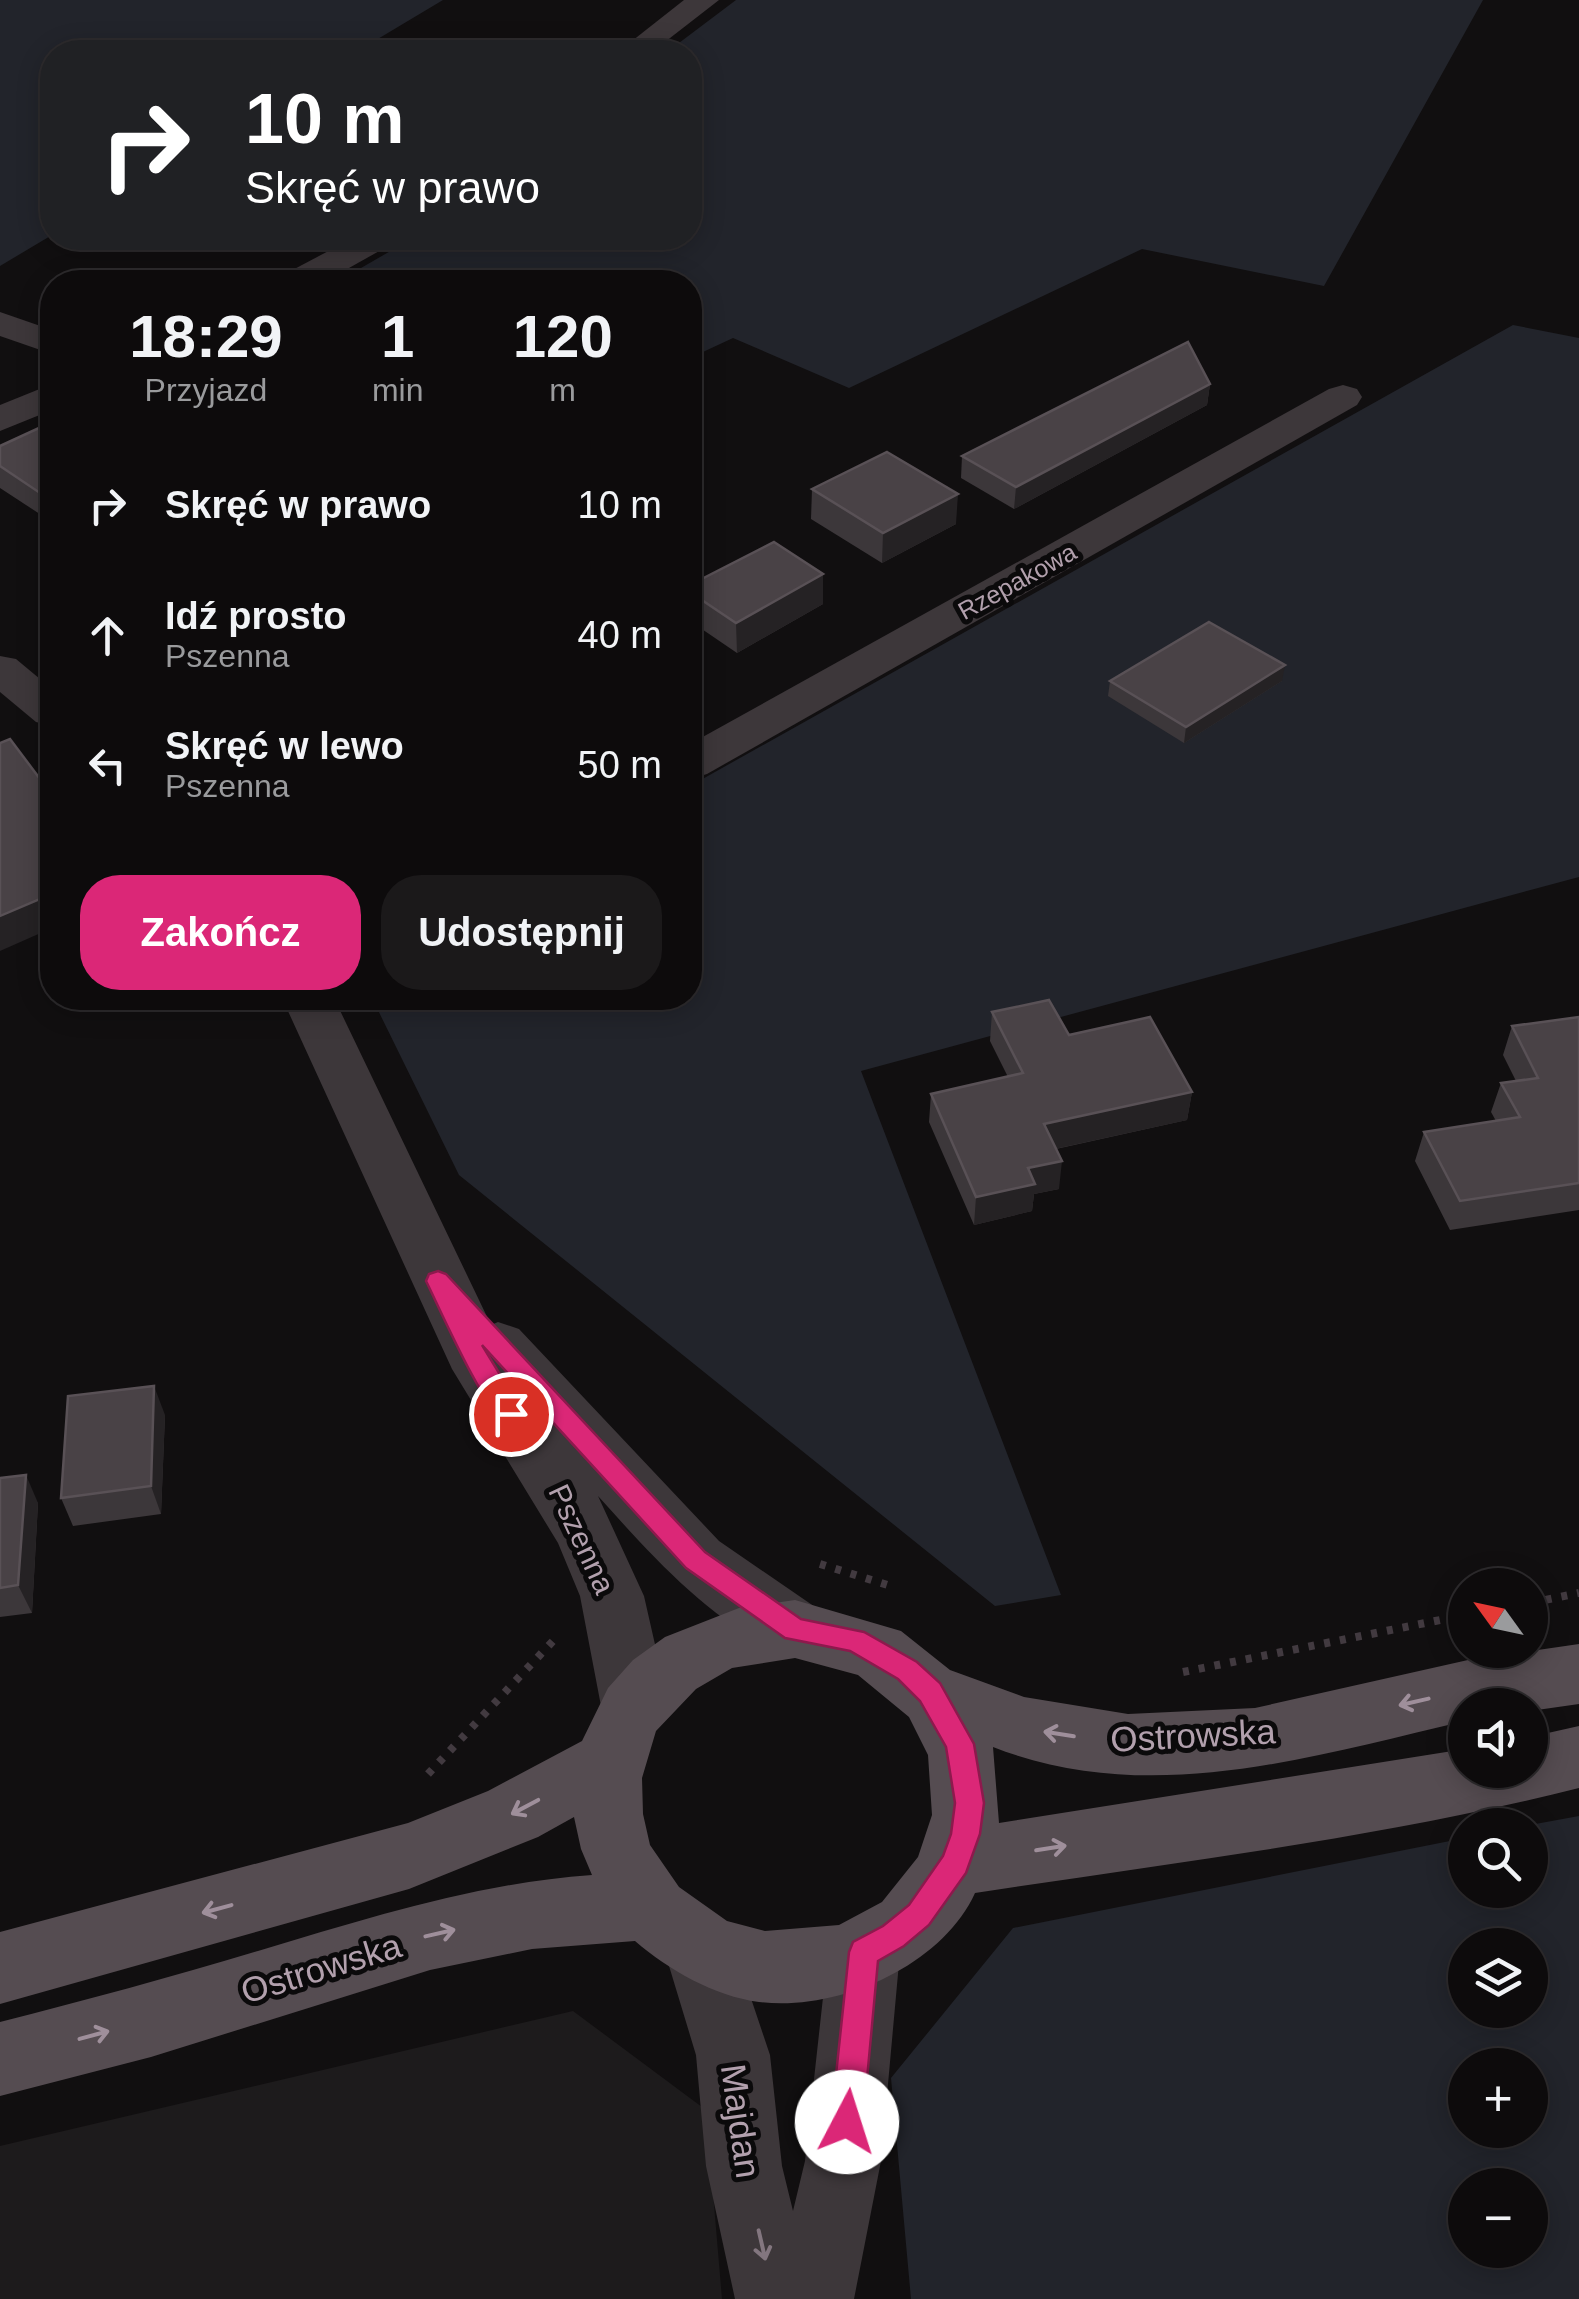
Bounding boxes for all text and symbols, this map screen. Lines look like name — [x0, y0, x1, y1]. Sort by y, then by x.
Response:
icon: right — [80, 80, 210, 210]
text: 10 m — [245, 80, 405, 158]
text: Skręć w prawo — [245, 162, 540, 213]
text: 18:29 — [129, 303, 283, 370]
text: 1 — [381, 303, 414, 370]
text: 120 — [513, 303, 613, 370]
text: Przyjazd — [145, 372, 267, 408]
text: min — [372, 372, 423, 408]
text: m — [549, 372, 576, 408]
icon: right — [80, 478, 135, 533]
text: Skręć w prawo — [165, 484, 431, 526]
text: 10 m — [578, 484, 662, 526]
street label: Rzepakowa — [953, 537, 1081, 625]
text: Idź prosto — [165, 595, 347, 637]
icon: ahead — [80, 608, 135, 663]
text: 40 m — [578, 614, 662, 656]
text: Pszenna — [165, 638, 290, 674]
text: Skręć w lewo — [165, 725, 404, 767]
icon: left — [80, 738, 135, 793]
text: 50 m — [578, 744, 662, 786]
text: Pszenna — [165, 768, 290, 804]
button: Zakończ — [80, 875, 361, 990]
button: Udostępnij — [381, 875, 662, 990]
pin — [469, 1372, 554, 1457]
icon: arrive — [484, 1387, 539, 1442]
street label: Pszenna — [542, 1479, 622, 1599]
north arrow — [1448, 1568, 1548, 1668]
map controls — [1448, 1568, 1548, 2268]
button: sound — [1448, 1688, 1548, 1788]
one-way arrow — [1399, 1694, 1431, 1712]
street label: Ostrowska — [1109, 1711, 1277, 1759]
one-way arrow — [1044, 1724, 1076, 1743]
one-way arrow — [510, 1798, 540, 1818]
button: search — [1448, 1808, 1548, 1908]
one-way arrow — [1035, 1839, 1067, 1857]
one-way arrow — [202, 1900, 233, 1919]
one-way arrow — [423, 1923, 455, 1941]
street label: Ostrowska — [236, 1925, 406, 2011]
button: layers — [1448, 1928, 1548, 2028]
one-way arrow — [77, 2025, 109, 2043]
button: + — [1448, 2048, 1548, 2148]
street label: Majdan — [714, 2061, 768, 2181]
position arrow — [795, 2070, 899, 2174]
button: − — [1448, 2168, 1548, 2268]
one-way arrow — [754, 2229, 772, 2261]

